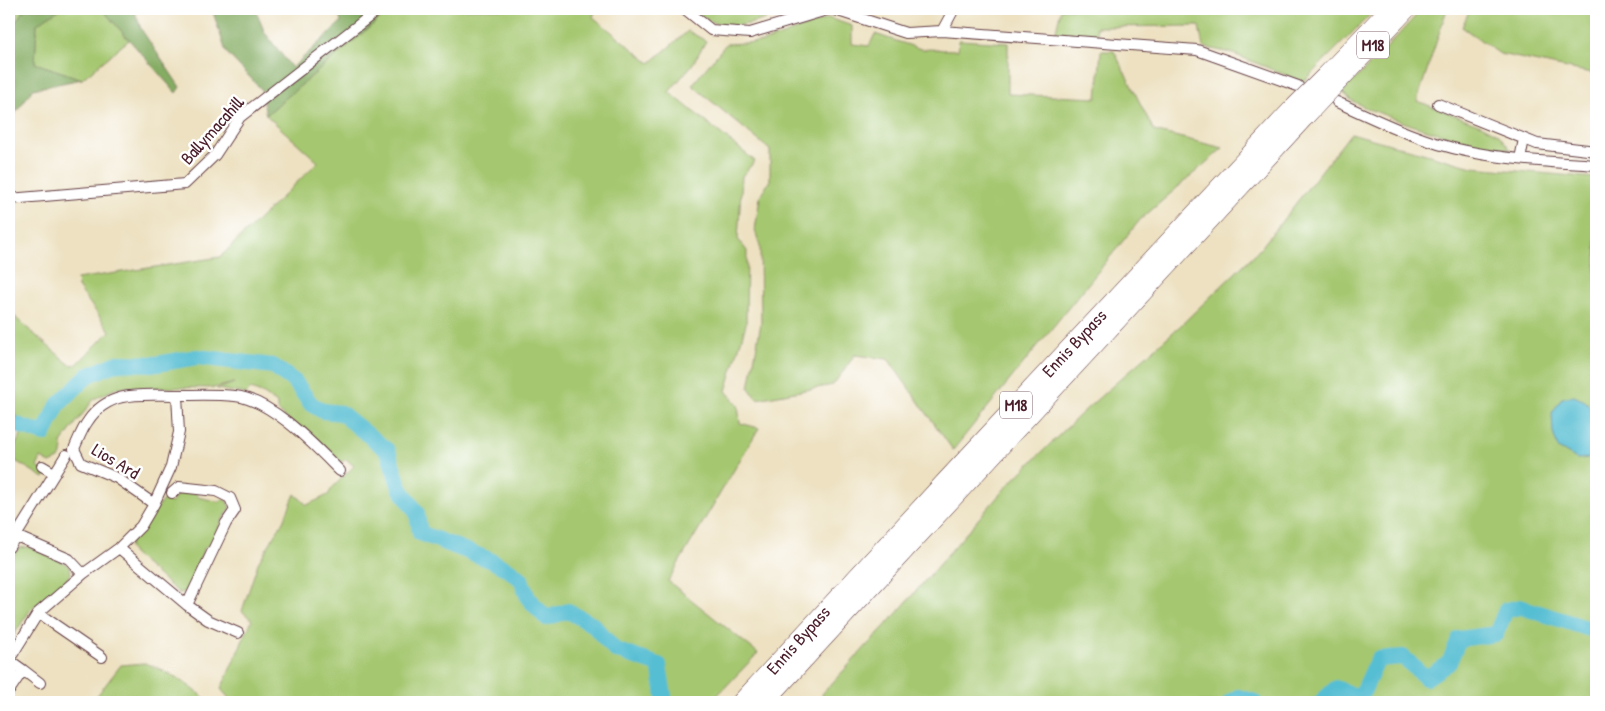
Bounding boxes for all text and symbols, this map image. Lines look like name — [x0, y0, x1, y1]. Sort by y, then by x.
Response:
road number: M18 — [1357, 32, 1389, 58]
street label: Ballymacahill — [175, 90, 250, 170]
street label: Ennis Bypass — [1036, 303, 1112, 382]
road number: M18 — [1000, 392, 1032, 418]
street label: Lios Ard — [87, 437, 145, 485]
street label: Ennis Bypass — [760, 600, 836, 680]

